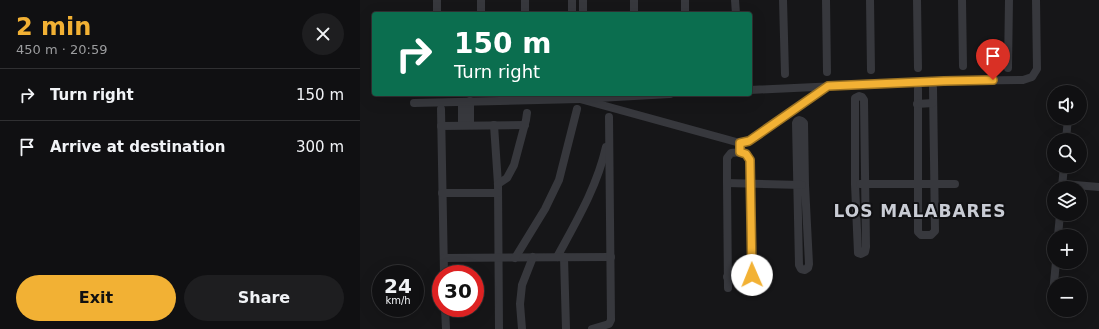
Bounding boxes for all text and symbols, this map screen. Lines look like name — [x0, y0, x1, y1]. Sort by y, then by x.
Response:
text: 2 min — [16, 13, 91, 41]
button: close — [302, 13, 344, 55]
text: 150 m — [454, 27, 551, 60]
icon: right — [388, 28, 440, 80]
pin — [976, 39, 1010, 80]
text: 450 m · 20:59 — [16, 42, 107, 57]
icon: arrive — [982, 45, 1004, 67]
text: Turn right — [454, 61, 540, 82]
icon: right — [16, 84, 38, 106]
map controls — [1047, 85, 1087, 317]
button: sound — [1047, 85, 1087, 125]
text: Turn right — [50, 86, 134, 104]
text: 150 m — [296, 86, 344, 104]
button: search — [1047, 133, 1087, 173]
icon: arrive — [16, 136, 38, 158]
text: Arrive at destination — [50, 138, 225, 156]
text: 300 m — [296, 138, 344, 156]
button: layers — [1047, 181, 1087, 221]
district label: LOS MALABARES — [834, 201, 1006, 221]
button: + — [1047, 229, 1087, 269]
position arrow — [731, 254, 773, 296]
speed limit sign: 30 — [432, 265, 484, 317]
text: 24 — [384, 274, 412, 298]
button: Exit — [16, 275, 176, 321]
button: Share — [184, 275, 344, 321]
button: − — [1047, 277, 1087, 317]
text: km/h — [385, 295, 411, 306]

